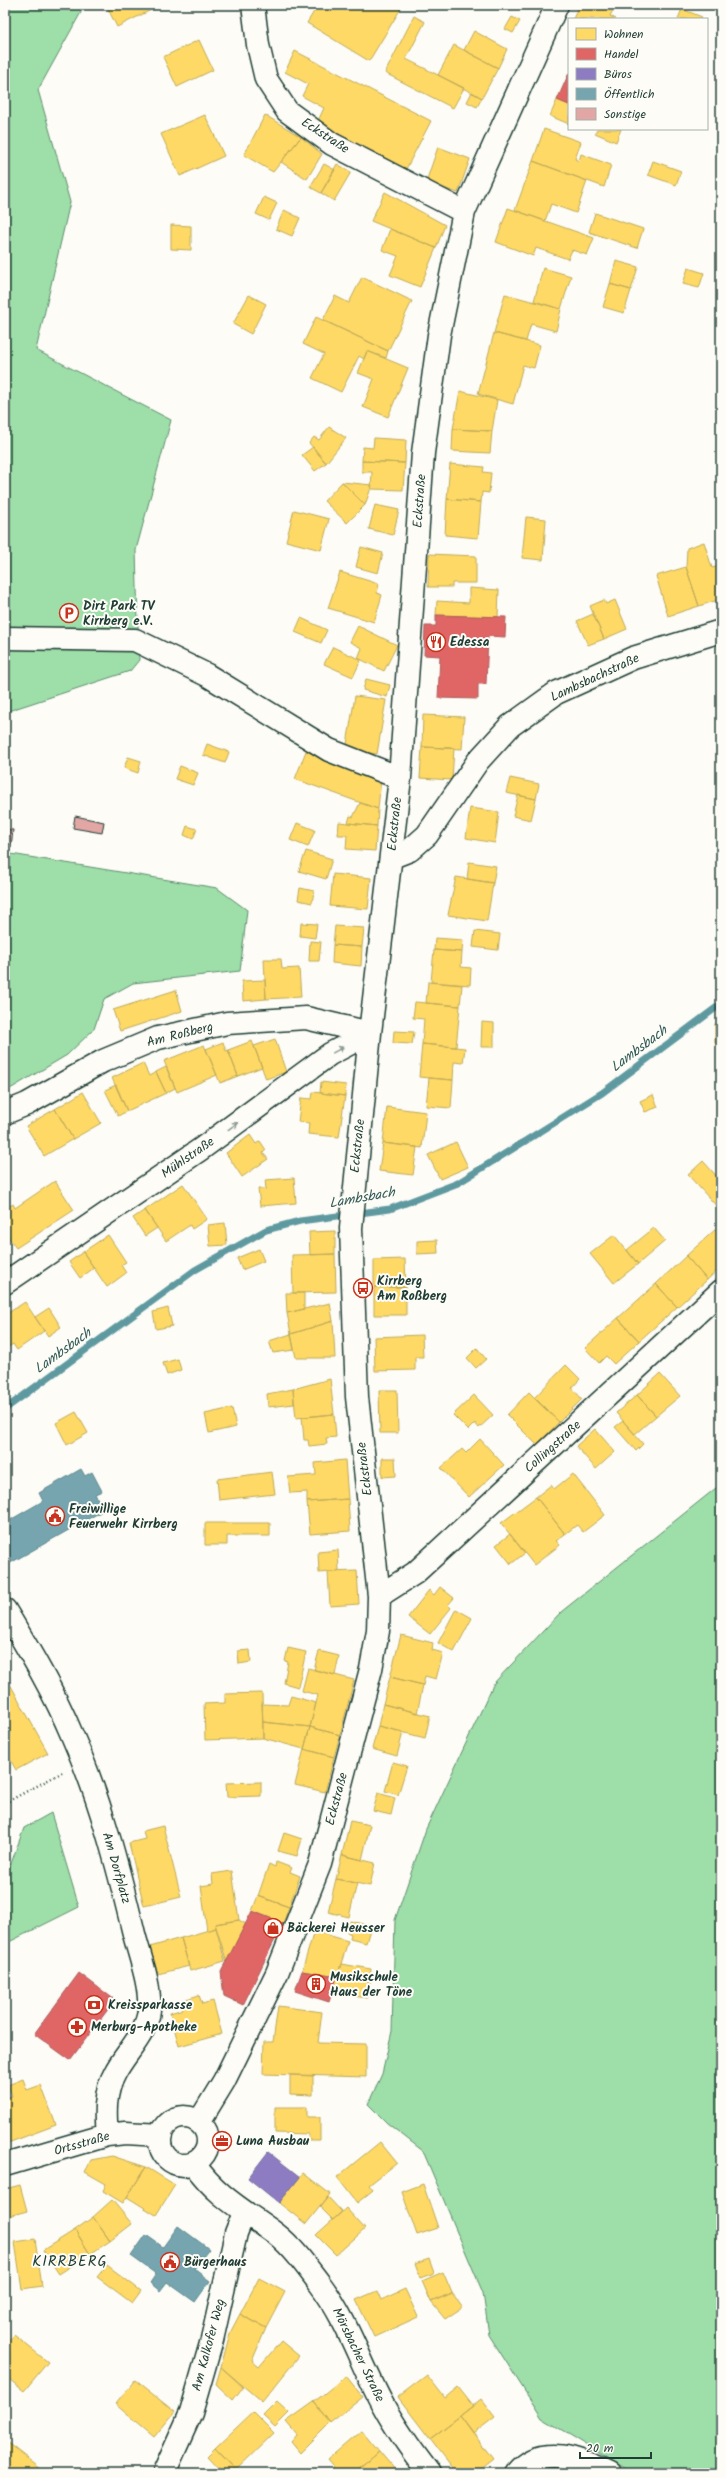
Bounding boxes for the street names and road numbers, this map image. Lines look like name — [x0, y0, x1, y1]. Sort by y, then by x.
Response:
street label: Eckstraße — [297, 113, 353, 160]
street label: Eckstraße — [408, 473, 432, 529]
street label: Lambsbachstraße — [547, 648, 643, 708]
street label: Eckstraße — [382, 796, 408, 852]
street label: Am Roßberg — [145, 1017, 215, 1053]
street label: Eckstraße — [345, 1118, 371, 1174]
street label: Mühlstraße — [157, 1132, 219, 1184]
street label: Collingstraße — [520, 1415, 586, 1478]
street label: Eckstraße — [351, 1441, 379, 1497]
street label: Eckstraße — [320, 1770, 354, 1828]
street label: Am Dorfplatz — [96, 1830, 136, 1906]
street label: Ortsstraße — [52, 2126, 113, 2162]
street label: Am Kalkofer Weg — [187, 2296, 231, 2394]
street label: Mörsbacher Straße — [326, 2304, 390, 2406]

